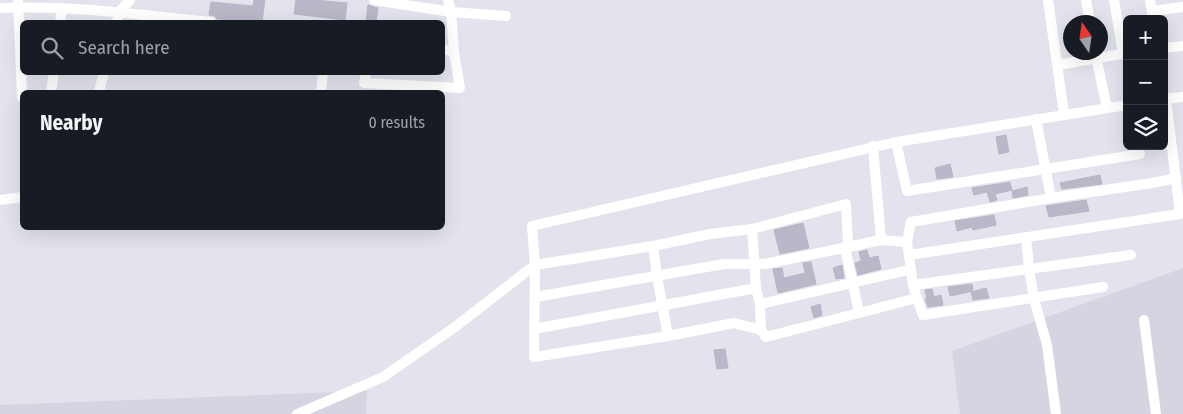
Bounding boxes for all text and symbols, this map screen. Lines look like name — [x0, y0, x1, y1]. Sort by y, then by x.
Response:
north arrow — [1063, 15, 1108, 60]
map controls — [1123, 15, 1168, 150]
button: + — [1123, 15, 1168, 60]
search box — [20, 20, 445, 75]
icon: search — [38, 34, 66, 62]
text: Search here — [78, 36, 170, 59]
button: − — [1123, 60, 1168, 105]
button: layers — [1123, 105, 1168, 150]
text: Nearby — [40, 110, 102, 136]
text: 0 results — [368, 113, 425, 132]

